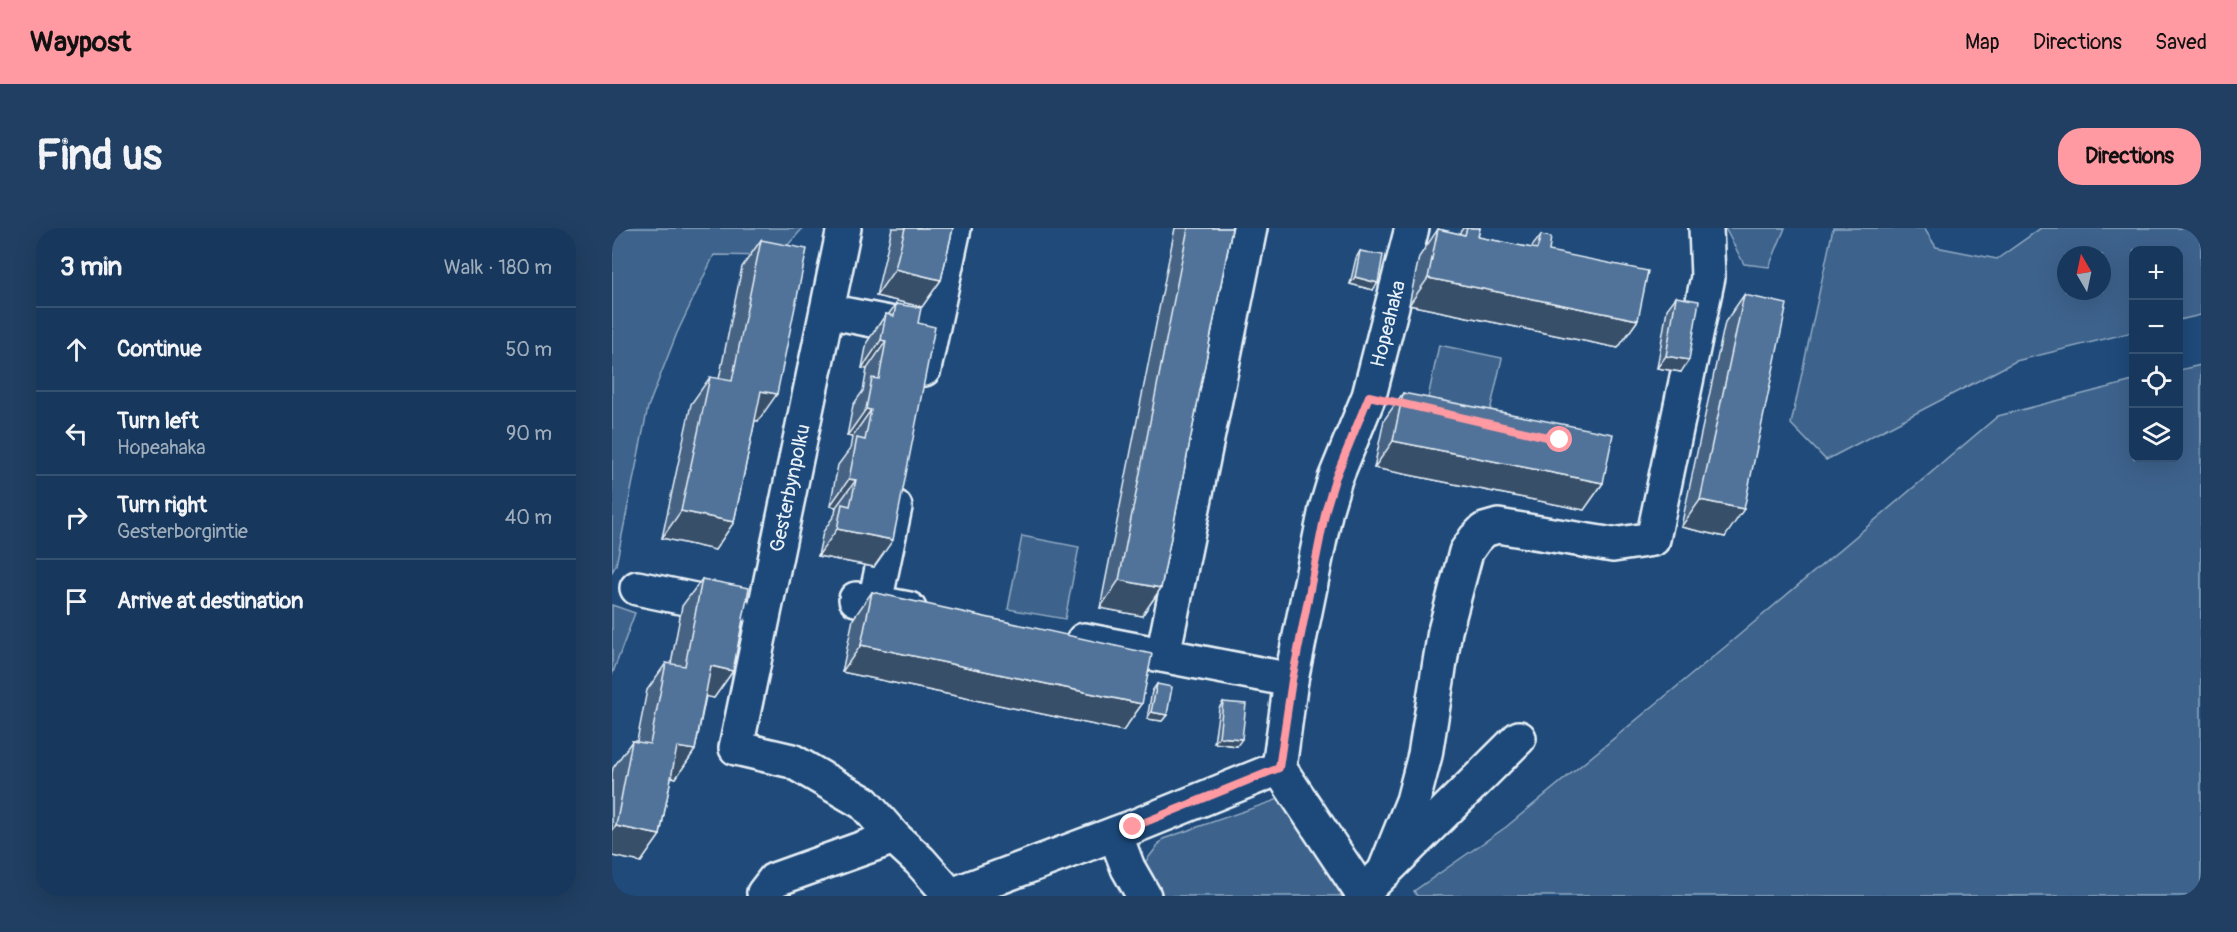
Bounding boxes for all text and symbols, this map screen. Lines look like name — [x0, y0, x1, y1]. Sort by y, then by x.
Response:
text: Waypost — [30, 25, 131, 60]
text: Map — [1965, 29, 2000, 56]
text: Directions — [2033, 29, 2122, 56]
text: Saved — [2155, 29, 2207, 56]
button: Directions — [2058, 128, 2201, 185]
text: Find us — [36, 130, 162, 182]
north arrow — [2057, 246, 2111, 300]
map controls — [2129, 246, 2183, 462]
button: + — [2129, 246, 2183, 300]
text: 3 min — [60, 251, 122, 283]
text: Walk · 180 m — [444, 255, 552, 280]
street label: Hopeahaka — [1364, 278, 1411, 370]
button: − — [2129, 300, 2183, 354]
icon: ahead — [60, 333, 93, 366]
text: Continue — [117, 335, 201, 363]
text: 50 m — [505, 337, 552, 362]
button: locate — [2129, 354, 2183, 408]
text: Turn left — [117, 407, 199, 435]
button: layers — [2129, 408, 2183, 462]
icon: left — [60, 417, 93, 450]
text: 90 m — [506, 421, 552, 446]
street label: Gesterbynpolku — [764, 422, 816, 554]
route start — [1546, 426, 1572, 452]
text: Hopeahaka — [117, 435, 206, 460]
text: Turn right — [117, 491, 207, 519]
icon: right — [60, 501, 93, 534]
text: 40 m — [505, 505, 552, 530]
text: Gesterborgintie — [117, 519, 248, 544]
icon: arrive — [60, 585, 93, 618]
text: Arrive at destination — [117, 587, 303, 615]
route end — [1119, 813, 1145, 839]

